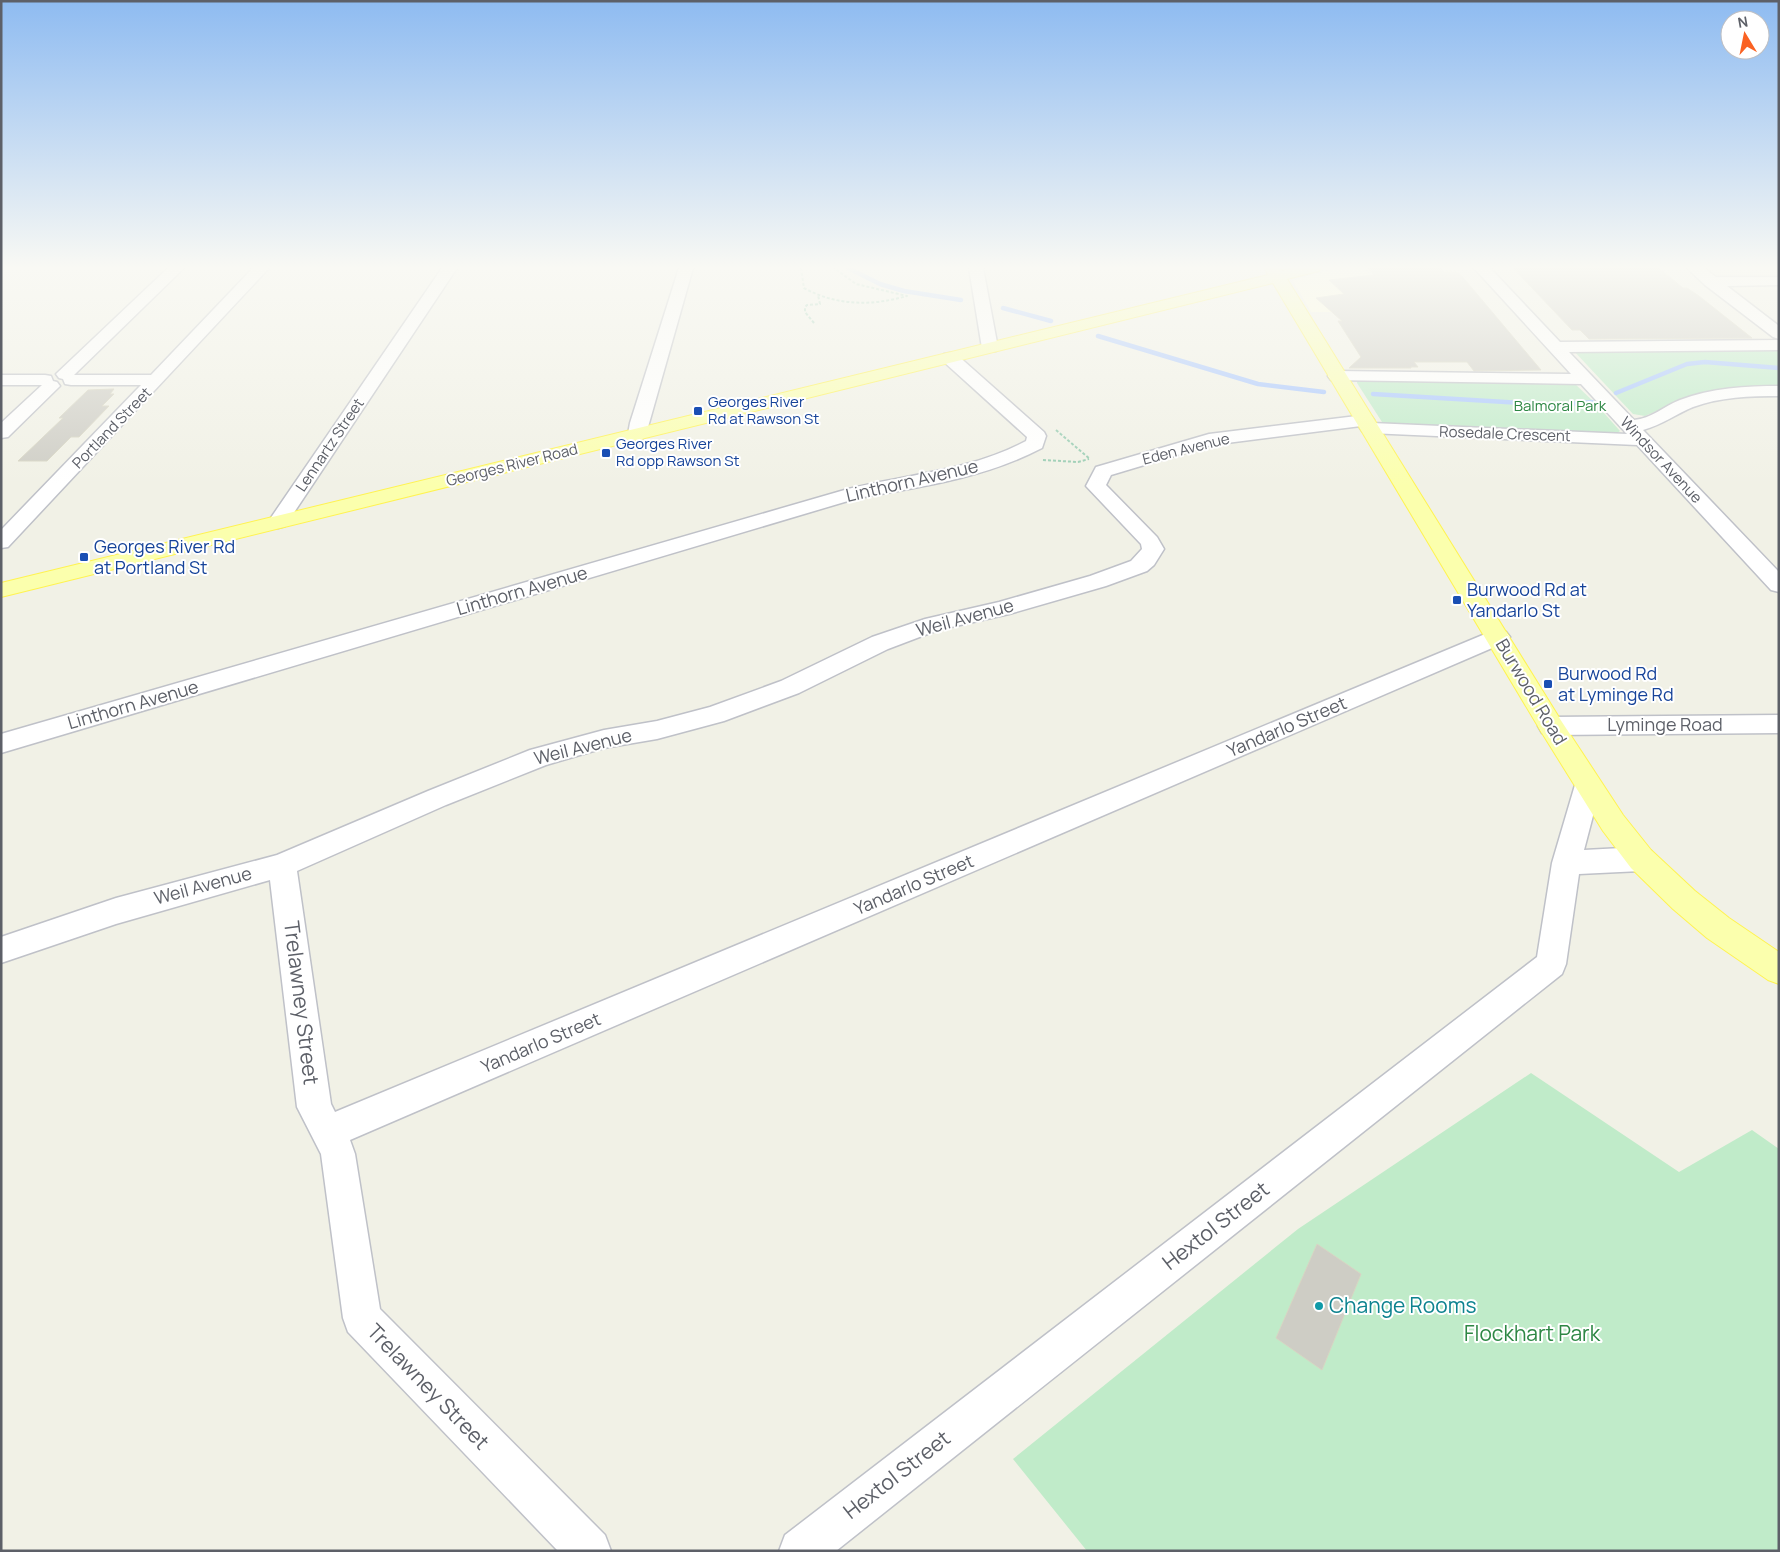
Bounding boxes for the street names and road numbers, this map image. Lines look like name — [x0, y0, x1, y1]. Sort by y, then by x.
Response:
street label: Portland Street — [67, 382, 156, 473]
street label: Lennartz Street — [290, 394, 369, 496]
street label: Windsor Avenue — [1616, 412, 1707, 508]
street label: Rosedale Crescent — [1439, 421, 1571, 446]
street label: Eden Avenue — [1140, 427, 1232, 469]
street label: Georges River Road — [444, 438, 580, 491]
street label: Linthorn Avenue — [843, 453, 980, 507]
street label: Linthorn Avenue — [454, 560, 590, 620]
street label: Weil Avenue — [913, 593, 1016, 642]
street label: Burwood Road — [1491, 634, 1573, 749]
street label: Linthorn Avenue — [65, 674, 201, 734]
street label: Yandarlo Street — [1223, 690, 1350, 762]
street label: Lyminge Road — [1607, 712, 1723, 736]
street label: Weil Avenue — [531, 722, 634, 770]
street label: Yandarlo Street — [850, 848, 977, 920]
street label: Weil Avenue — [151, 861, 254, 910]
street label: Trelawney Street — [278, 919, 326, 1086]
street label: Yandarlo Street — [477, 1006, 604, 1078]
street label: Hextol Street — [1156, 1175, 1275, 1276]
street label: Trelawney Street — [361, 1317, 496, 1455]
street label: Hextol Street — [837, 1424, 956, 1525]

